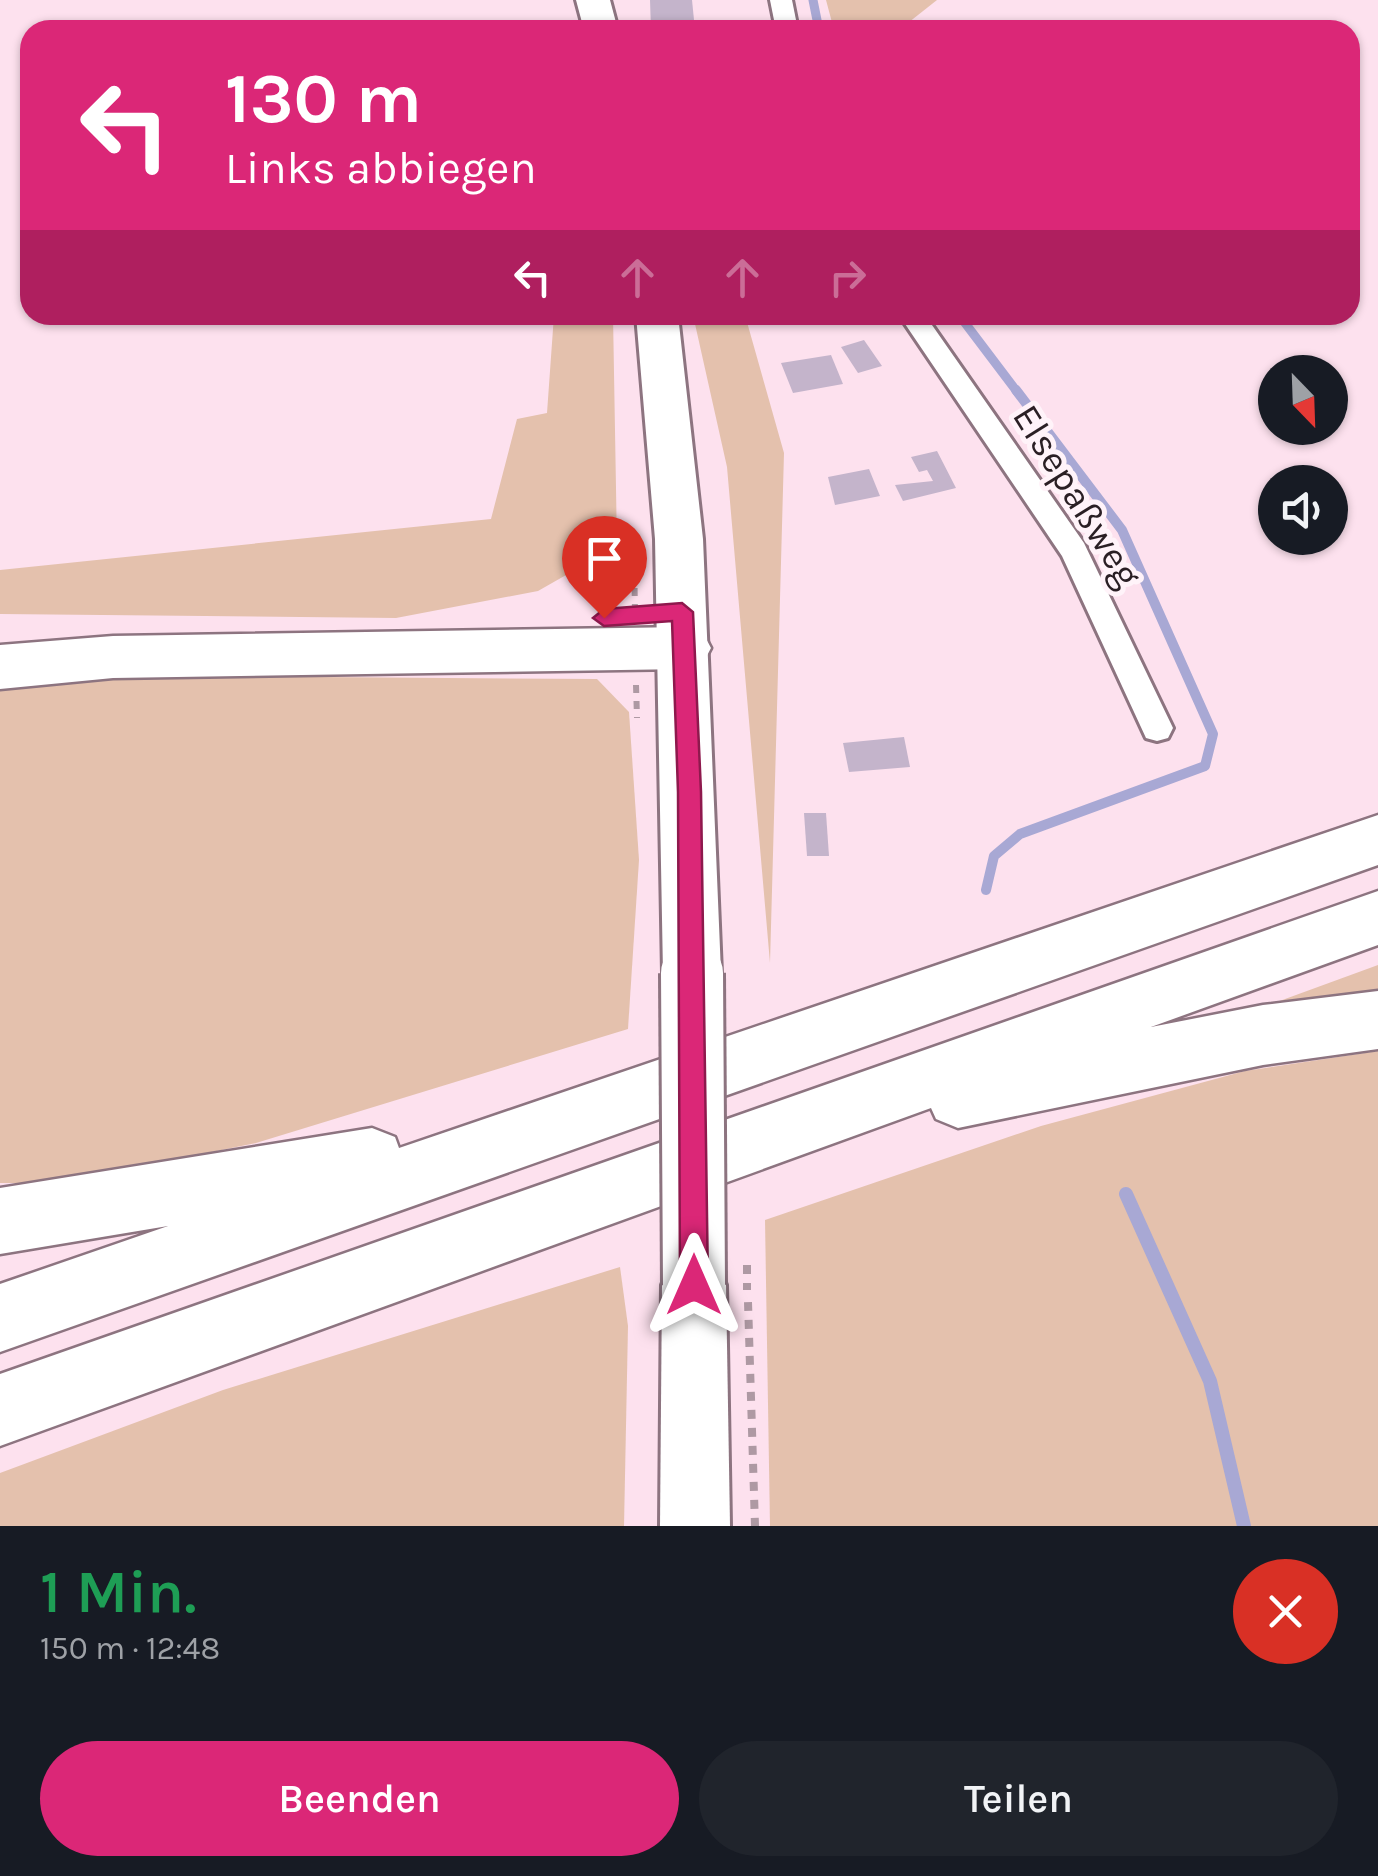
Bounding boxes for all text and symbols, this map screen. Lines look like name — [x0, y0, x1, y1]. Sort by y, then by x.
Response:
text: 130 m — [225, 58, 422, 140]
icon: left — [60, 60, 190, 190]
text: Links abbiegen — [225, 142, 537, 194]
icon: left — [505, 250, 560, 305]
icon: ahead — [610, 250, 665, 305]
icon: ahead — [715, 250, 770, 305]
icon: right — [820, 250, 875, 305]
north arrow — [1258, 355, 1348, 445]
map controls — [1258, 355, 1348, 555]
street label: Elsepaßweg — [1003, 397, 1151, 595]
button: sound — [1258, 465, 1348, 555]
pin — [562, 516, 647, 619]
icon: arrive — [577, 531, 632, 586]
position arrow — [642, 1233, 746, 1337]
text: 1 Min. — [40, 1557, 196, 1627]
button: close — [1233, 1559, 1338, 1664]
text: 150 m · 12:48 — [40, 1630, 220, 1667]
button: Beenden — [40, 1741, 679, 1856]
button: Teilen — [699, 1741, 1338, 1856]

